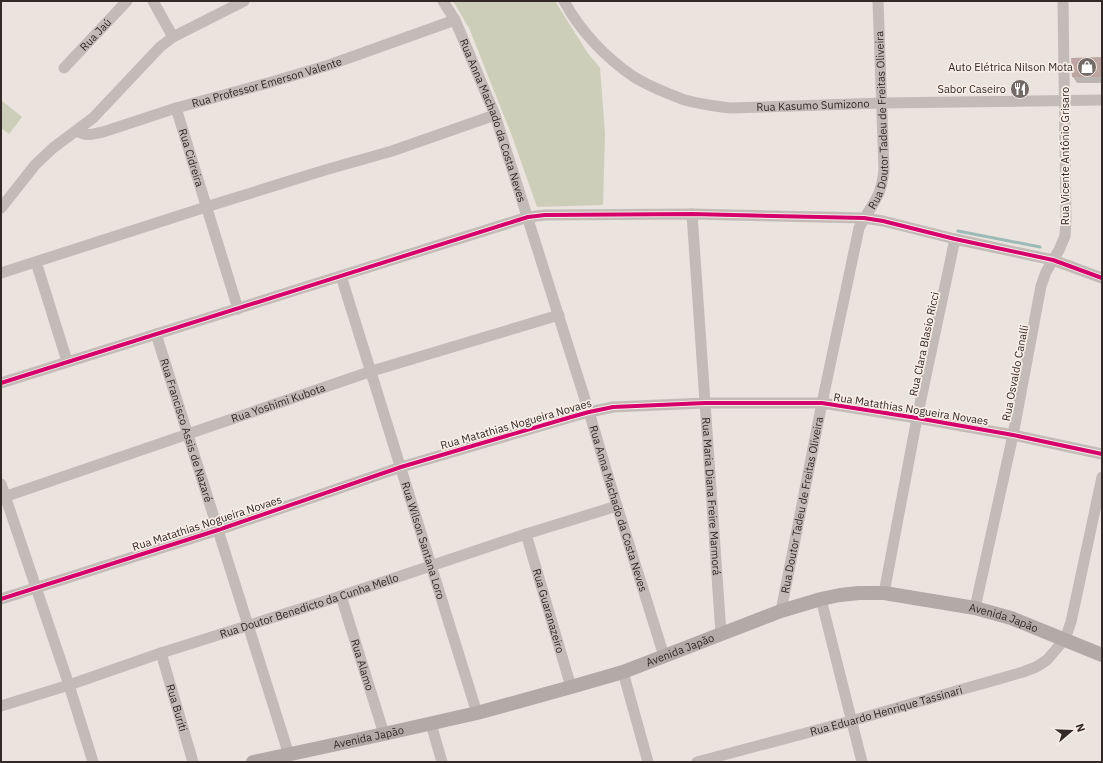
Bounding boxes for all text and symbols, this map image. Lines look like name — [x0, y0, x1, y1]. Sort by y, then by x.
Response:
street label: Rua Jaú — [77, 15, 114, 54]
street label: Rua Doutor Tadeu de Freitas Oliveira — [865, 31, 891, 212]
street label: Rua Anna Machado da Costa Neves — [457, 36, 529, 204]
street label: Rua Professor Emerson Valente — [190, 54, 344, 110]
shop icon: Auto Elétrica Nilson Mota — [1076, 56, 1098, 78]
place label: Auto Elétrica Nilson Mota — [948, 60, 1073, 74]
restaurant icon: Sabor Caseiro — [1009, 78, 1031, 100]
place label: Sabor Caseiro — [938, 82, 1006, 96]
street label: Rua Vicente Antônio Grisaro — [1058, 87, 1072, 225]
street label: Rua Kasumo Sumizono — [756, 96, 870, 114]
street label: Rua Cidreira — [176, 127, 207, 189]
street label: Rua Clara Blasio Ricci — [906, 291, 942, 397]
street label: Rua Osvaldo Canalli — [999, 324, 1031, 422]
street label: Rua Francisco Assis de Nazaré — [157, 357, 216, 504]
street label: Rua Yoshimi Kubota — [229, 380, 327, 426]
street label: Rua Matathias Nogueira Novaes — [833, 390, 989, 428]
street label: Rua Matathias Nogueira Novaes — [439, 396, 593, 452]
street label: Rua Doutor Tadeu de Freitas Oliveira — [778, 415, 826, 595]
street label: Rua Maria Diana Freire Marmorá — [699, 417, 724, 576]
street label: Rua Anna Machado da Costa Neves — [586, 424, 650, 594]
street label: Rua Wilson Santana Loro — [398, 480, 448, 601]
street label: Rua Matathias Nogueira Novaes — [130, 492, 284, 554]
street label: Rua Guaranazeiro — [530, 567, 568, 655]
street label: Rua Doutor Benedicto da Cunha Mello — [218, 570, 400, 641]
street label: Avenida Japão — [968, 600, 1040, 635]
street label: Avenida Japão — [644, 631, 716, 670]
street label: Rua Alamo — [348, 637, 377, 692]
street label: Rua Buriti — [163, 682, 191, 733]
street label: Rua Eduardo Henrique Tassinari — [808, 683, 964, 739]
north arrow — [1051, 711, 1091, 751]
text: N — [1073, 722, 1088, 734]
street label: Avenida Japão — [332, 723, 405, 752]

